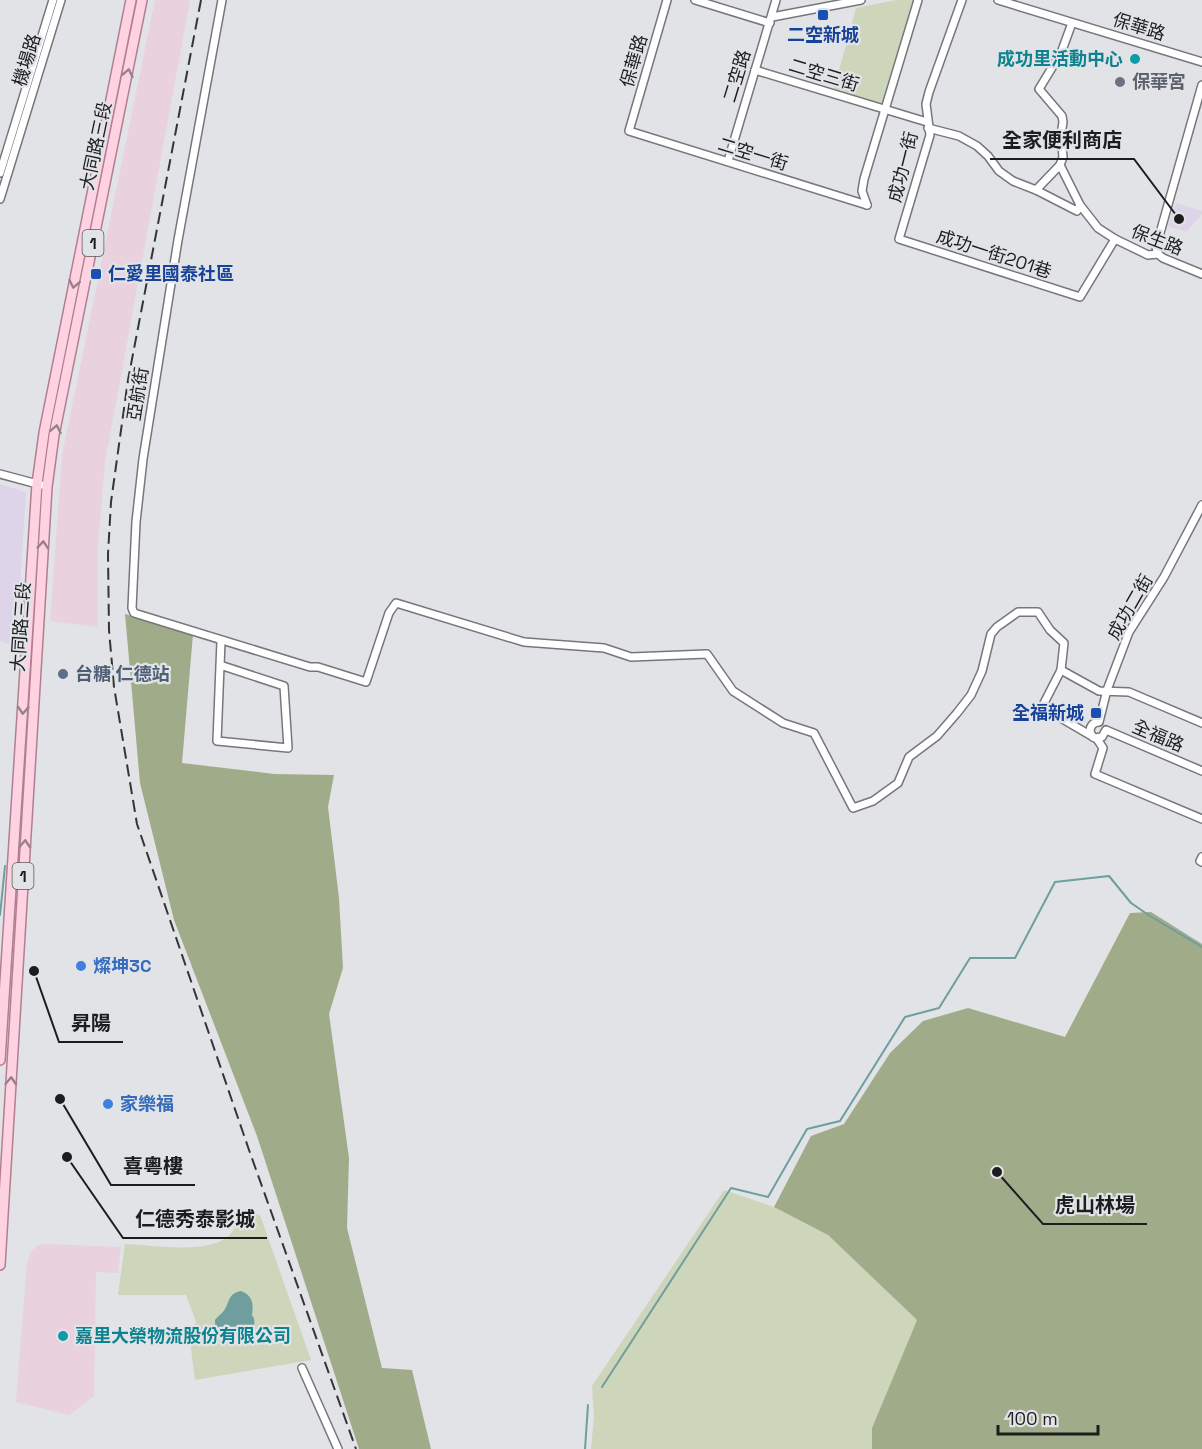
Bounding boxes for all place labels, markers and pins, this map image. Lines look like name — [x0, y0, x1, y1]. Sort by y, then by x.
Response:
marker: 二空新城 — [816, 8, 830, 22]
place label: 二空新城 — [787, 23, 859, 46]
place label: 成功里活動中心 — [997, 47, 1123, 70]
marker: 成功里活動中心 — [1128, 52, 1142, 66]
place label: 保華宮 — [1132, 70, 1186, 93]
marker: 保華宮 — [1113, 75, 1127, 89]
callout: 全家便利商店 — [990, 121, 1134, 159]
place label: 仁愛里國泰社區 — [108, 262, 234, 285]
marker: 仁愛里國泰社區 — [89, 267, 103, 281]
place label: 台糖 仁德站 — [75, 662, 170, 685]
marker: 台糖 仁德站 — [56, 667, 70, 681]
place label: 全福新城 — [1012, 701, 1084, 724]
marker: 全福新城 — [1089, 706, 1103, 720]
place label: 燦坤3C — [93, 954, 152, 977]
marker: 燦坤3C — [74, 959, 88, 973]
callout: 昇陽 — [59, 1004, 123, 1042]
place label: 家樂福 — [120, 1092, 174, 1115]
marker: 家樂福 — [101, 1097, 115, 1111]
callout: 喜粵樓 — [111, 1147, 195, 1185]
callout: 虎山林場 — [1043, 1186, 1147, 1224]
callout: 仁德秀泰影城 — [123, 1200, 267, 1238]
place label: 嘉里大榮物流股份有限公司 — [75, 1324, 291, 1347]
marker: 嘉里大榮物流股份有限公司 — [56, 1329, 70, 1343]

